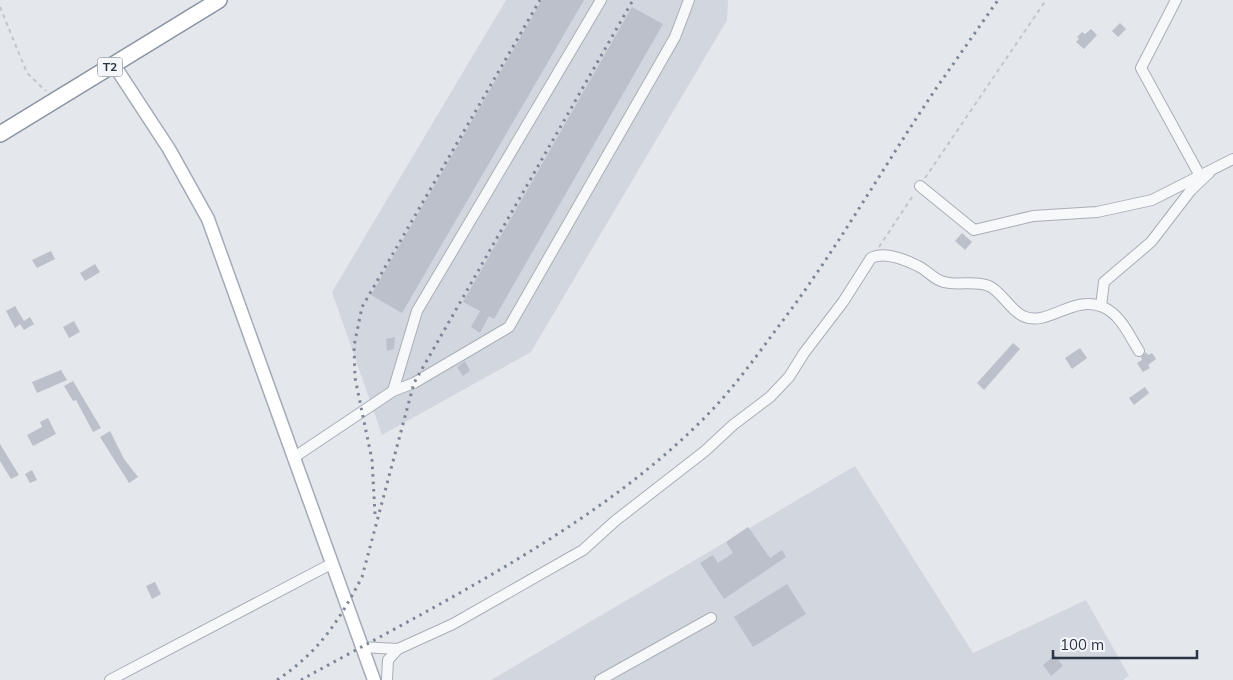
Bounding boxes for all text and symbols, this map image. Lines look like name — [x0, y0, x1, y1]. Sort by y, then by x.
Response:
road number: T2 — [98, 58, 122, 76]
scale bar — [1053, 628, 1197, 660]
text: 100 m — [1060, 635, 1104, 654]

